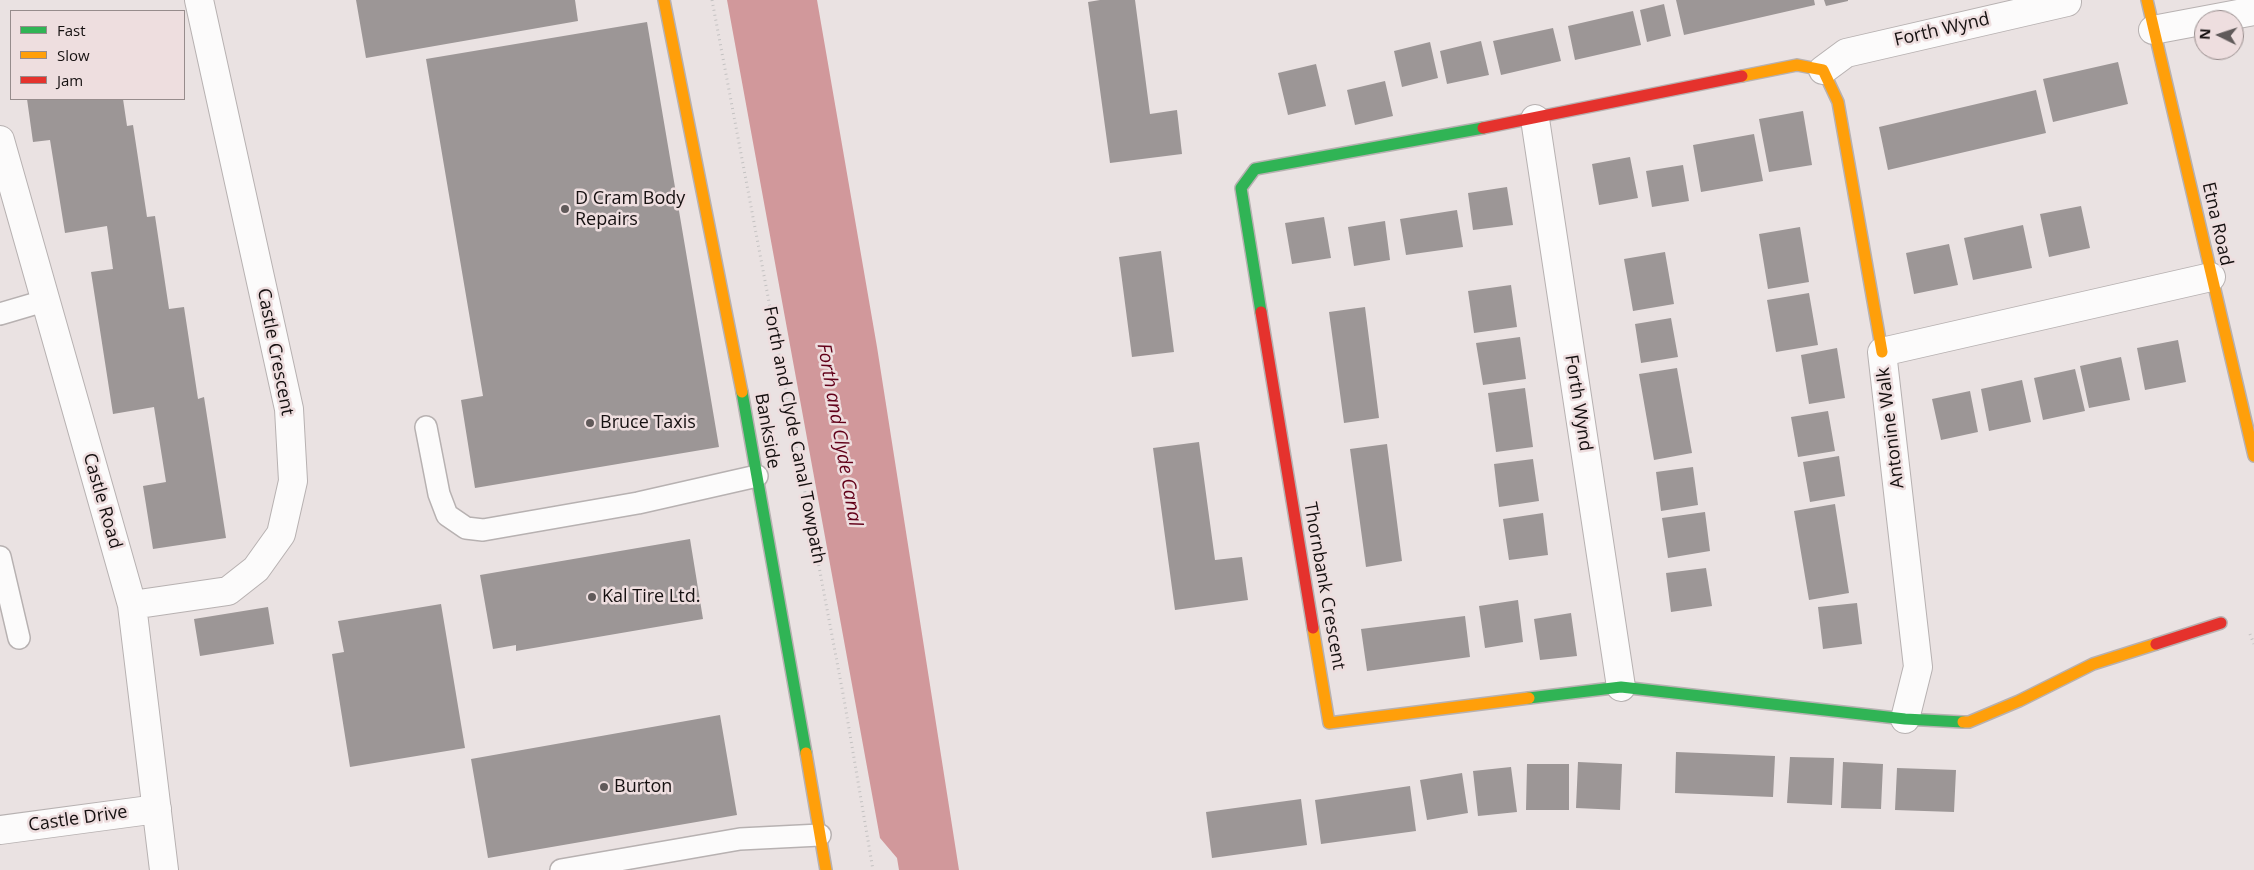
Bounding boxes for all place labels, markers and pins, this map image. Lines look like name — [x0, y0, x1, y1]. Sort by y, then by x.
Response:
place label: D Cram Body Repairs — [575, 188, 685, 230]
marker: D Cram Body Repairs — [559, 203, 571, 215]
place label: Bruce Taxis — [600, 412, 696, 434]
marker: Bruce Taxis — [584, 417, 596, 429]
place label: Kal Tire Ltd. — [602, 586, 700, 608]
marker: Kal Tire Ltd. — [586, 591, 598, 603]
place label: Burton — [614, 776, 672, 798]
marker: Burton — [598, 781, 610, 793]

